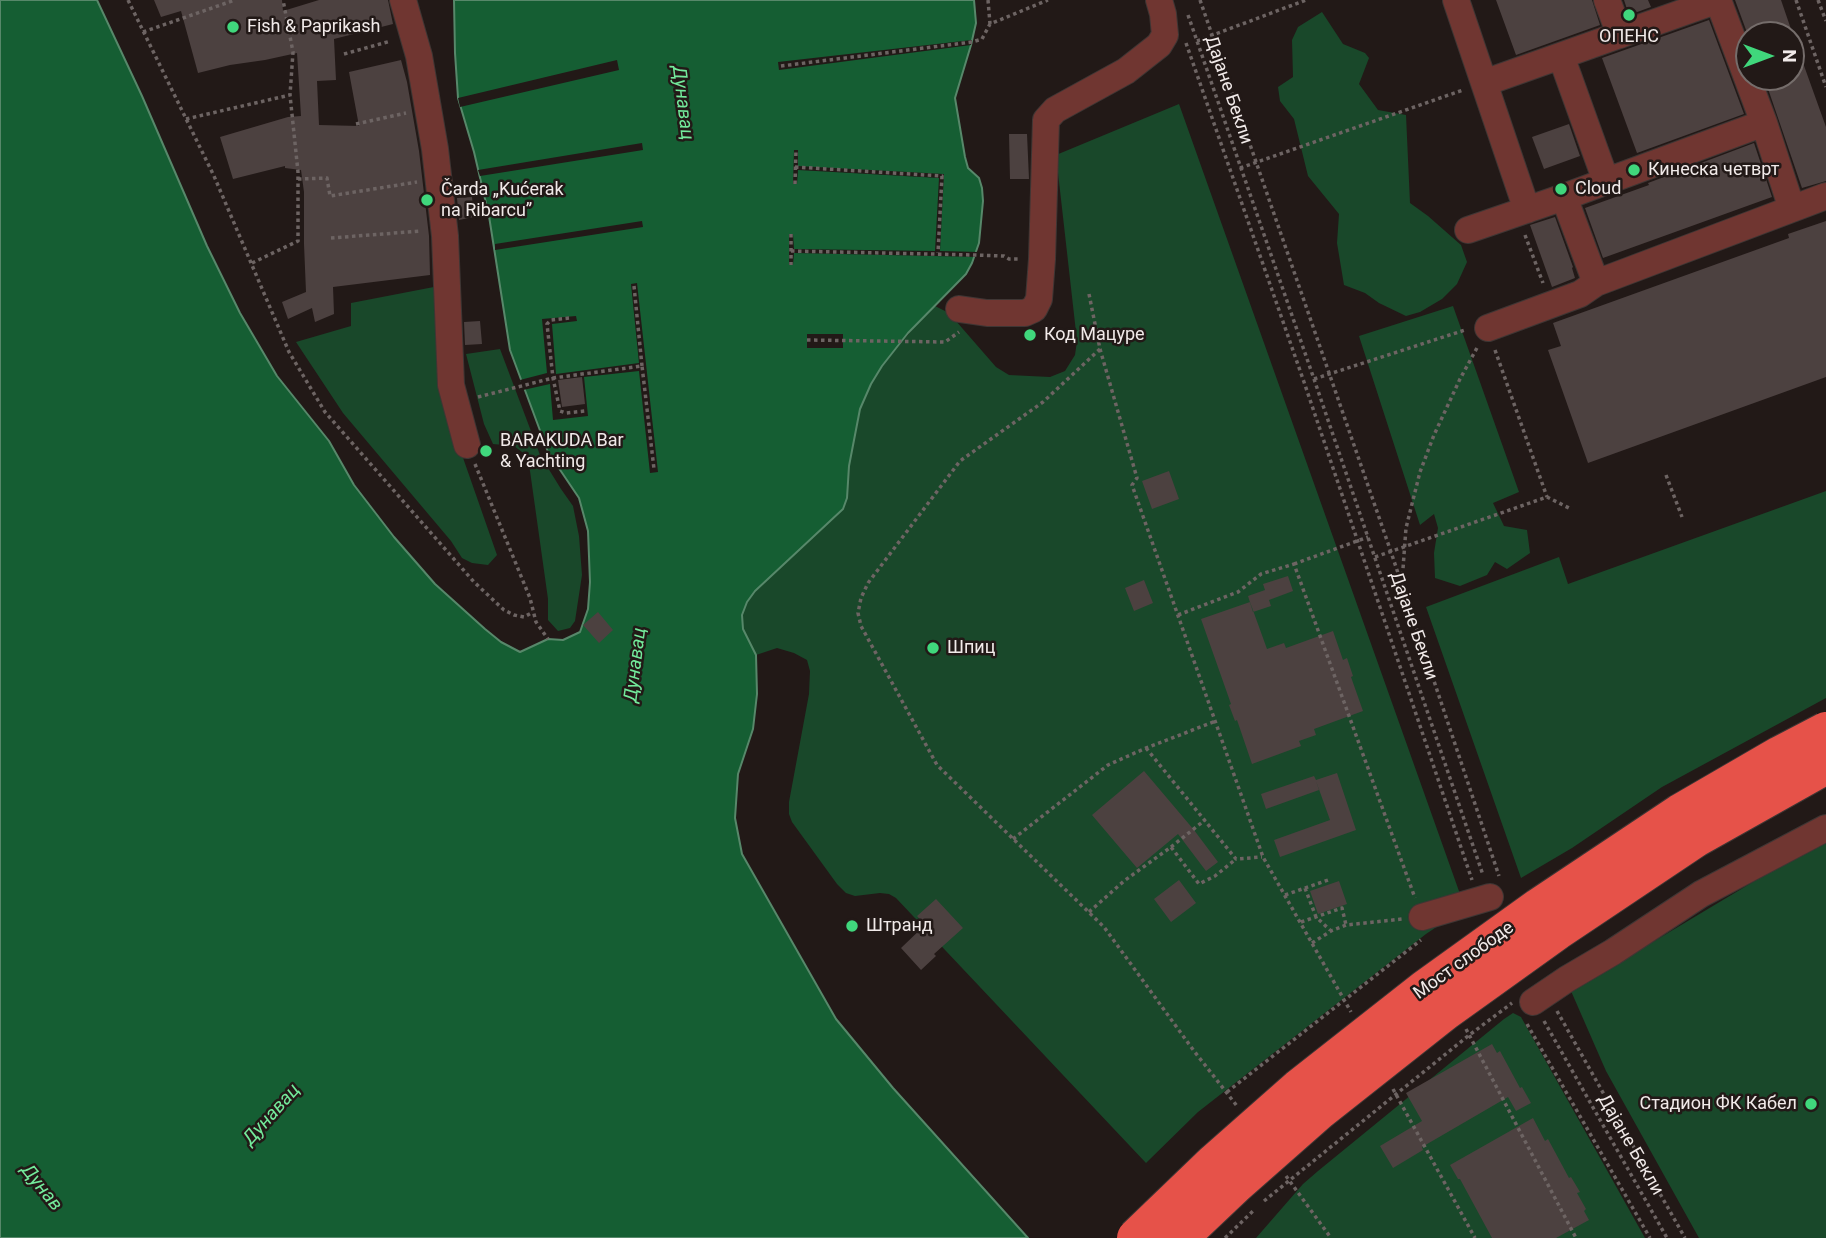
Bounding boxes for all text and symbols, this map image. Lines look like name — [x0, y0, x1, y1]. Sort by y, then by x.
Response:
marker: ОПЕНС — [1621, 7, 1637, 23]
place label: Fish & Paprikash — [247, 16, 380, 38]
marker: Fish & Paprikash — [225, 19, 241, 35]
north arrow — [1735, 21, 1805, 91]
place label: ОПЕНС — [1599, 26, 1659, 48]
street label: Дајане Бекли — [1199, 33, 1257, 147]
text: N — [1778, 49, 1801, 63]
water label: Дунавац — [666, 65, 698, 141]
place label: Кинеска четврт — [1648, 159, 1779, 181]
marker: Кинеска четврт — [1626, 162, 1642, 178]
place label: Cloud — [1575, 178, 1621, 200]
place label: Čarda „Kućerak na Ribarcu” — [441, 179, 564, 222]
marker: Cloud — [1553, 181, 1569, 197]
marker: Čarda „Kućerak na Ribarcu” — [419, 192, 435, 208]
place label: Код Мацуре — [1044, 324, 1145, 346]
marker: Код Мацуре — [1022, 327, 1038, 343]
place label: BARAKUDA Bar & Yachting — [500, 430, 624, 472]
marker: BARAKUDA Bar & Yachting — [478, 443, 494, 459]
street label: Дајане Бекли — [1384, 569, 1442, 683]
water label: Дунавац — [620, 627, 652, 703]
place label: Шпиц — [947, 637, 995, 659]
marker: Шпиц — [925, 640, 941, 656]
place label: Штранд — [866, 915, 933, 937]
street label: Мост слободе — [1410, 917, 1518, 1005]
marker: Штранд — [844, 918, 860, 934]
water label: Дунавац — [239, 1080, 305, 1150]
street label: Дајане Бекли — [1592, 1091, 1668, 1199]
place label: Стадион ФК Кабел — [1639, 1093, 1797, 1115]
marker: Стадион ФК Кабел — [1803, 1096, 1819, 1112]
water label: Дунав — [15, 1160, 67, 1216]

